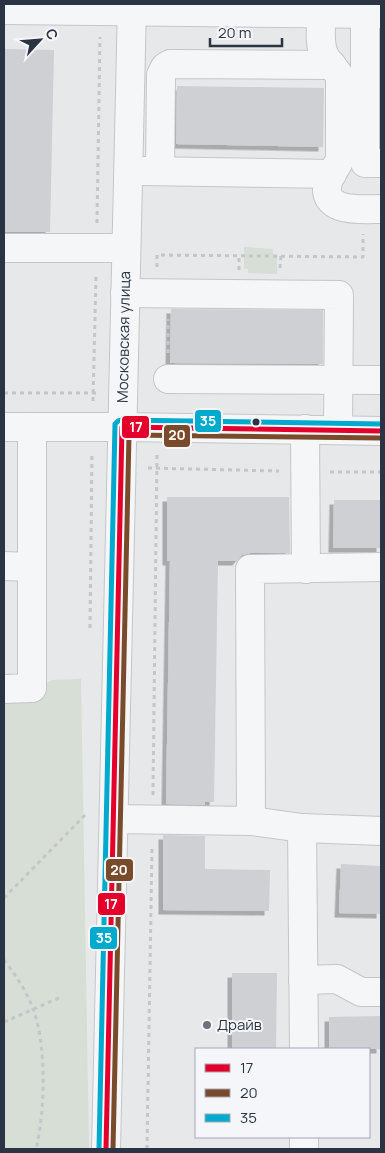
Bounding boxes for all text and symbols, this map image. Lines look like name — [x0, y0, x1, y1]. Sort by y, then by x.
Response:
north arrow — [15, 15, 65, 65]
scale bar — [210, 15, 282, 47]
text: 20 m — [218, 22, 251, 43]
text: С — [41, 25, 63, 43]
street label: Московская улица — [112, 271, 135, 403]
line badge: 35 — [194, 409, 222, 433]
text: 35 — [200, 411, 216, 430]
line badge: 17 — [121, 415, 150, 439]
text: 17 — [129, 417, 143, 436]
unlabelled marker — [251, 417, 261, 427]
line badge: 20 — [163, 424, 191, 448]
text: 20 — [168, 425, 186, 444]
line badge: 20 — [105, 858, 134, 882]
text: 20 — [110, 860, 128, 879]
line badge: 17 — [97, 892, 126, 916]
text: 17 — [104, 894, 118, 913]
line badge: 35 — [89, 926, 118, 950]
text: 35 — [96, 928, 112, 947]
place label: Драйв — [217, 1014, 262, 1035]
marker: Драйв — [201, 1019, 213, 1031]
legend — [195, 1048, 370, 1138]
text: 17 — [240, 1057, 253, 1078]
text: 20 — [240, 1082, 258, 1103]
text: 35 — [240, 1107, 257, 1128]

